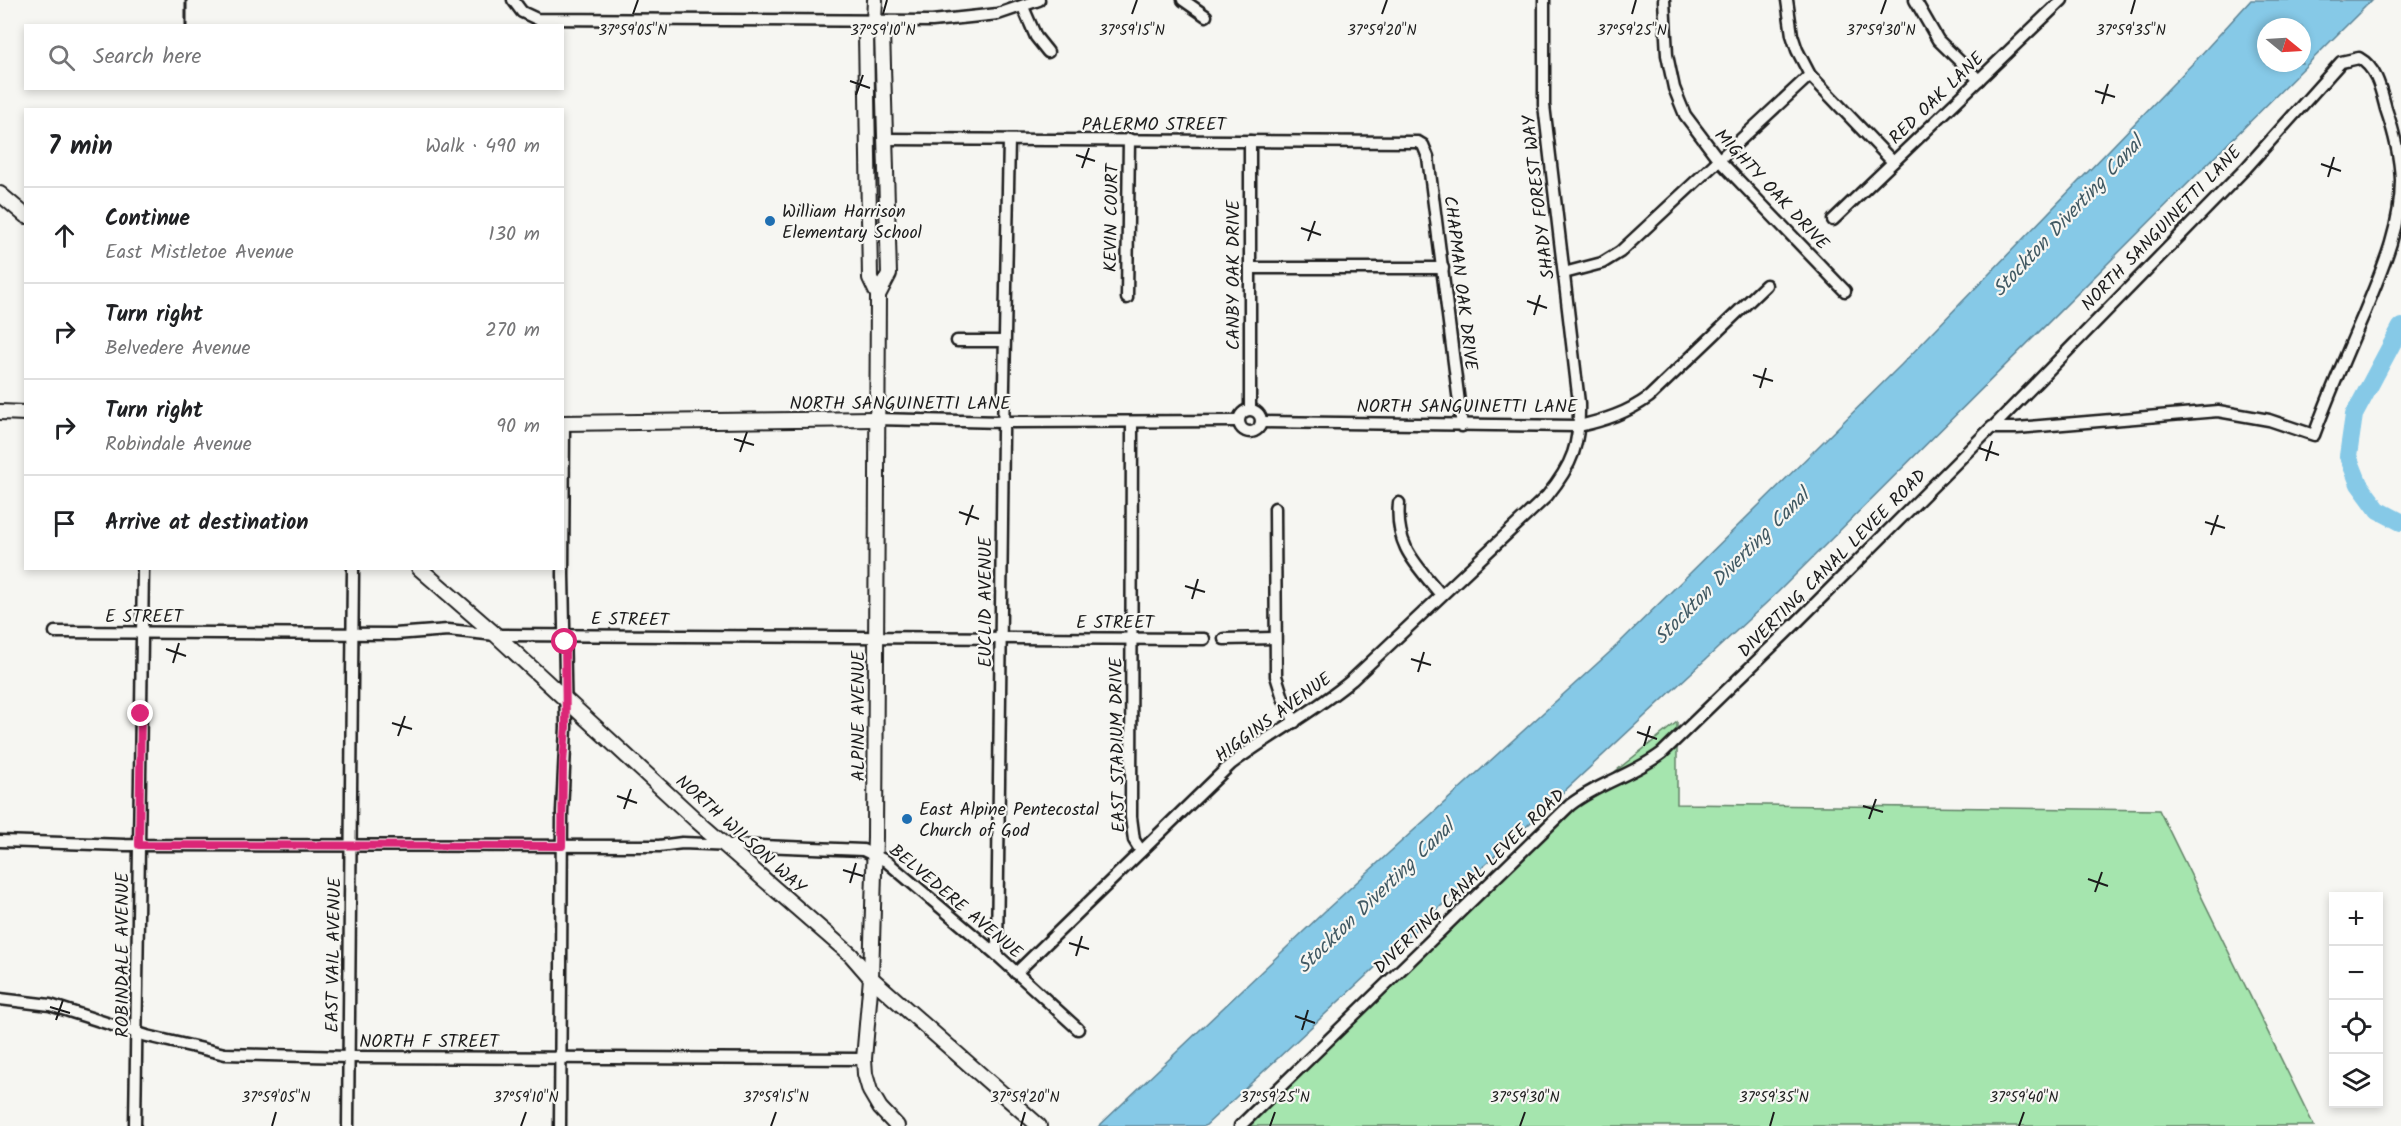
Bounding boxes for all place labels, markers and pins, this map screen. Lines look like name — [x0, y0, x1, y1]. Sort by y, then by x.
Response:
place label: William Harrison Elementary School — [782, 198, 923, 248]
marker: William Harrison Elementary School — [763, 214, 777, 228]
place label: East Alpine Pentecostal Church of God — [919, 796, 1100, 846]
marker: East Alpine Pentecostal Church of God — [900, 812, 914, 826]

